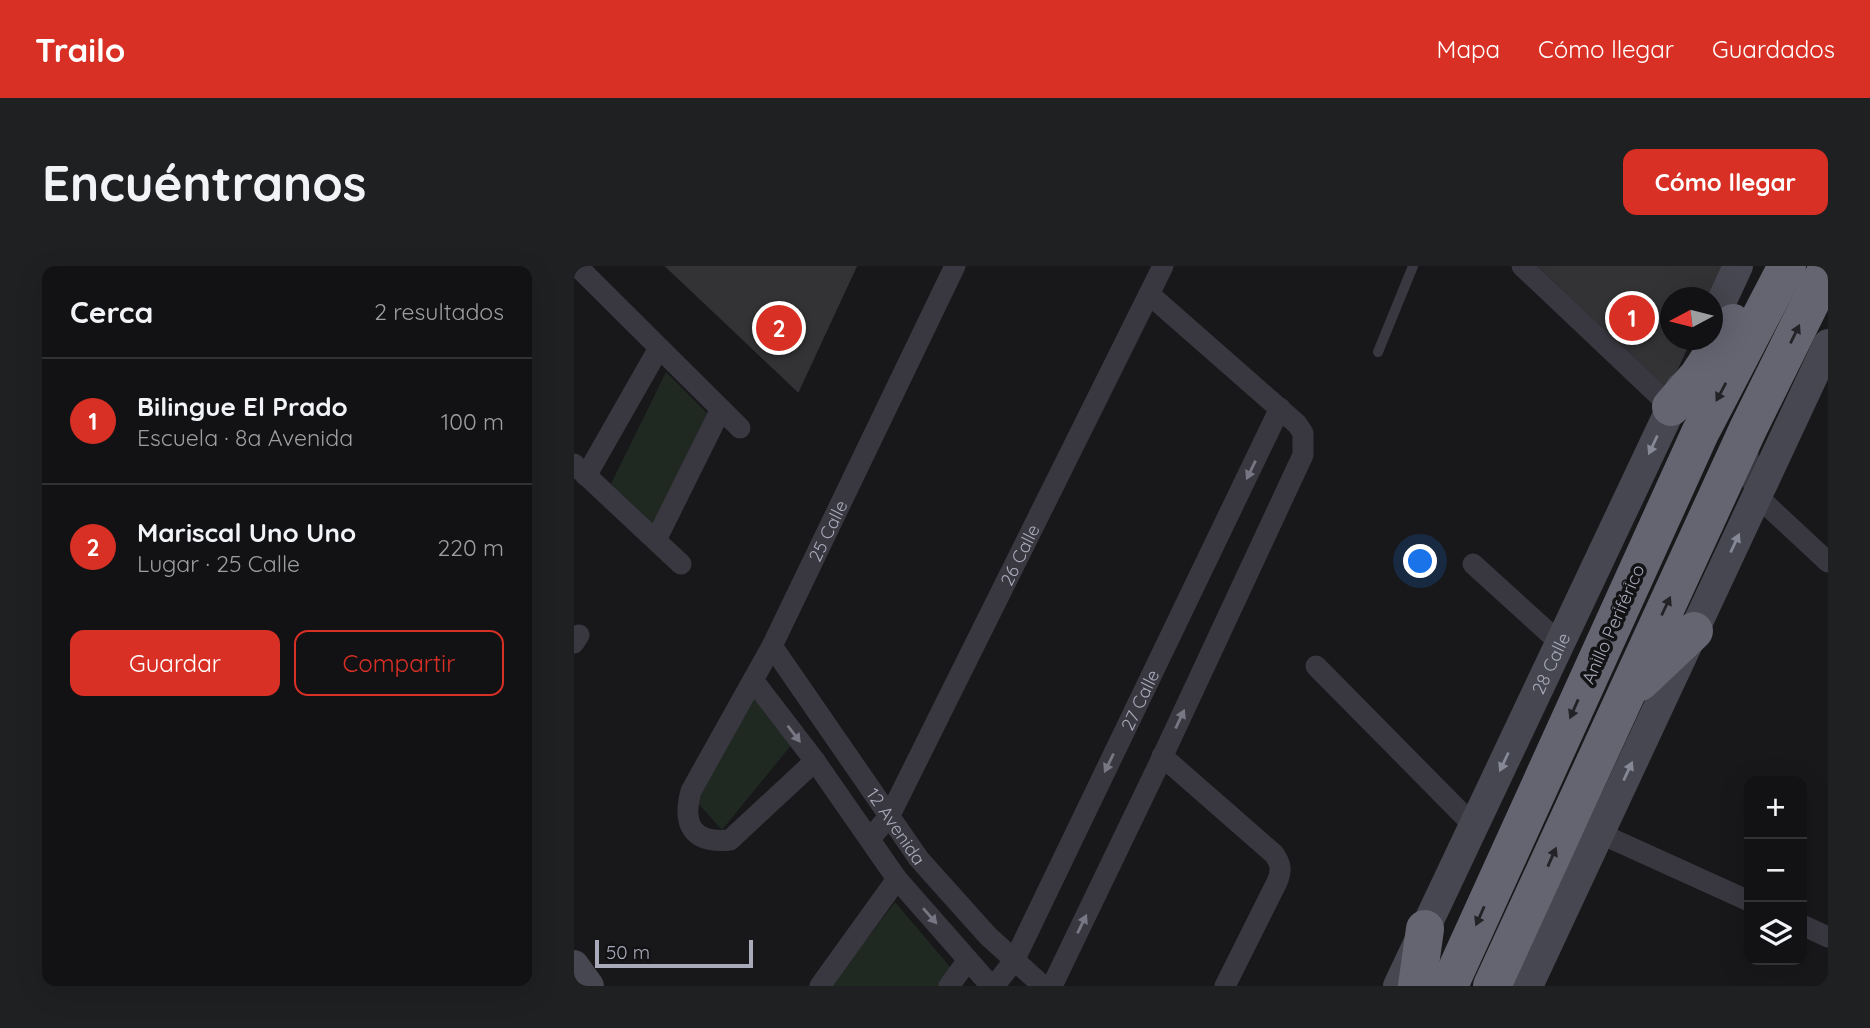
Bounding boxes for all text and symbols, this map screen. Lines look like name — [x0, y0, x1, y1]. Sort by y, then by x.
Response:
text: Trailo — [35, 29, 125, 70]
text: Mapa — [1437, 34, 1500, 64]
text: Cómo llegar — [1538, 34, 1674, 64]
text: Guardados — [1712, 34, 1835, 64]
button: Cómo llegar — [1623, 149, 1828, 215]
text: Encuéntranos — [42, 152, 366, 213]
north arrow — [1660, 287, 1723, 350]
pin: 1 — [1609, 292, 1655, 344]
text: Cerca — [70, 293, 153, 331]
text: 2 resultados — [374, 297, 504, 326]
pin: 2 — [756, 302, 802, 354]
one-way arrow — [1789, 324, 1800, 344]
one-way arrow — [1716, 382, 1727, 402]
text: Bilingue El Prado — [137, 390, 348, 423]
text: 1 — [89, 407, 97, 436]
text: 100 m — [441, 407, 504, 436]
text: Escuela · 8a Avenida — [137, 423, 353, 452]
one-way arrow — [1647, 435, 1658, 456]
one-way arrow — [1245, 460, 1256, 480]
street label: 25 Calle — [803, 496, 852, 565]
text: Mariscal Uno Uno — [137, 516, 356, 549]
street label: 26 Calle — [995, 520, 1044, 589]
text: 2 — [86, 533, 100, 562]
text: 220 m — [438, 533, 504, 562]
one-way arrow — [1729, 533, 1741, 553]
your location — [1403, 544, 1437, 578]
text: Lugar · 25 Calle — [137, 549, 300, 578]
street label: Anillo Periférico — [1576, 561, 1650, 687]
one-way arrow — [1660, 596, 1672, 616]
street label: 28 Calle — [1526, 629, 1575, 698]
button: Guardar — [70, 630, 280, 696]
button: Compartir — [294, 630, 504, 696]
street label: 27 Calle — [1115, 666, 1164, 734]
one-way arrow — [1568, 699, 1580, 719]
one-way arrow — [1174, 709, 1186, 729]
one-way arrow — [787, 725, 801, 743]
one-way arrow — [1498, 752, 1509, 772]
one-way arrow — [1104, 753, 1115, 773]
one-way arrow — [1622, 761, 1634, 781]
map controls — [1744, 776, 1807, 965]
button: + — [1744, 776, 1807, 839]
street label: 12 Avenida — [862, 783, 931, 869]
button: − — [1744, 839, 1807, 902]
one-way arrow — [1546, 847, 1557, 868]
button: layers — [1744, 902, 1807, 965]
one-way arrow — [1474, 906, 1485, 927]
one-way arrow — [922, 908, 937, 925]
one-way arrow — [1077, 914, 1088, 935]
scale bar — [595, 937, 752, 969]
text: 50 m — [606, 940, 650, 964]

